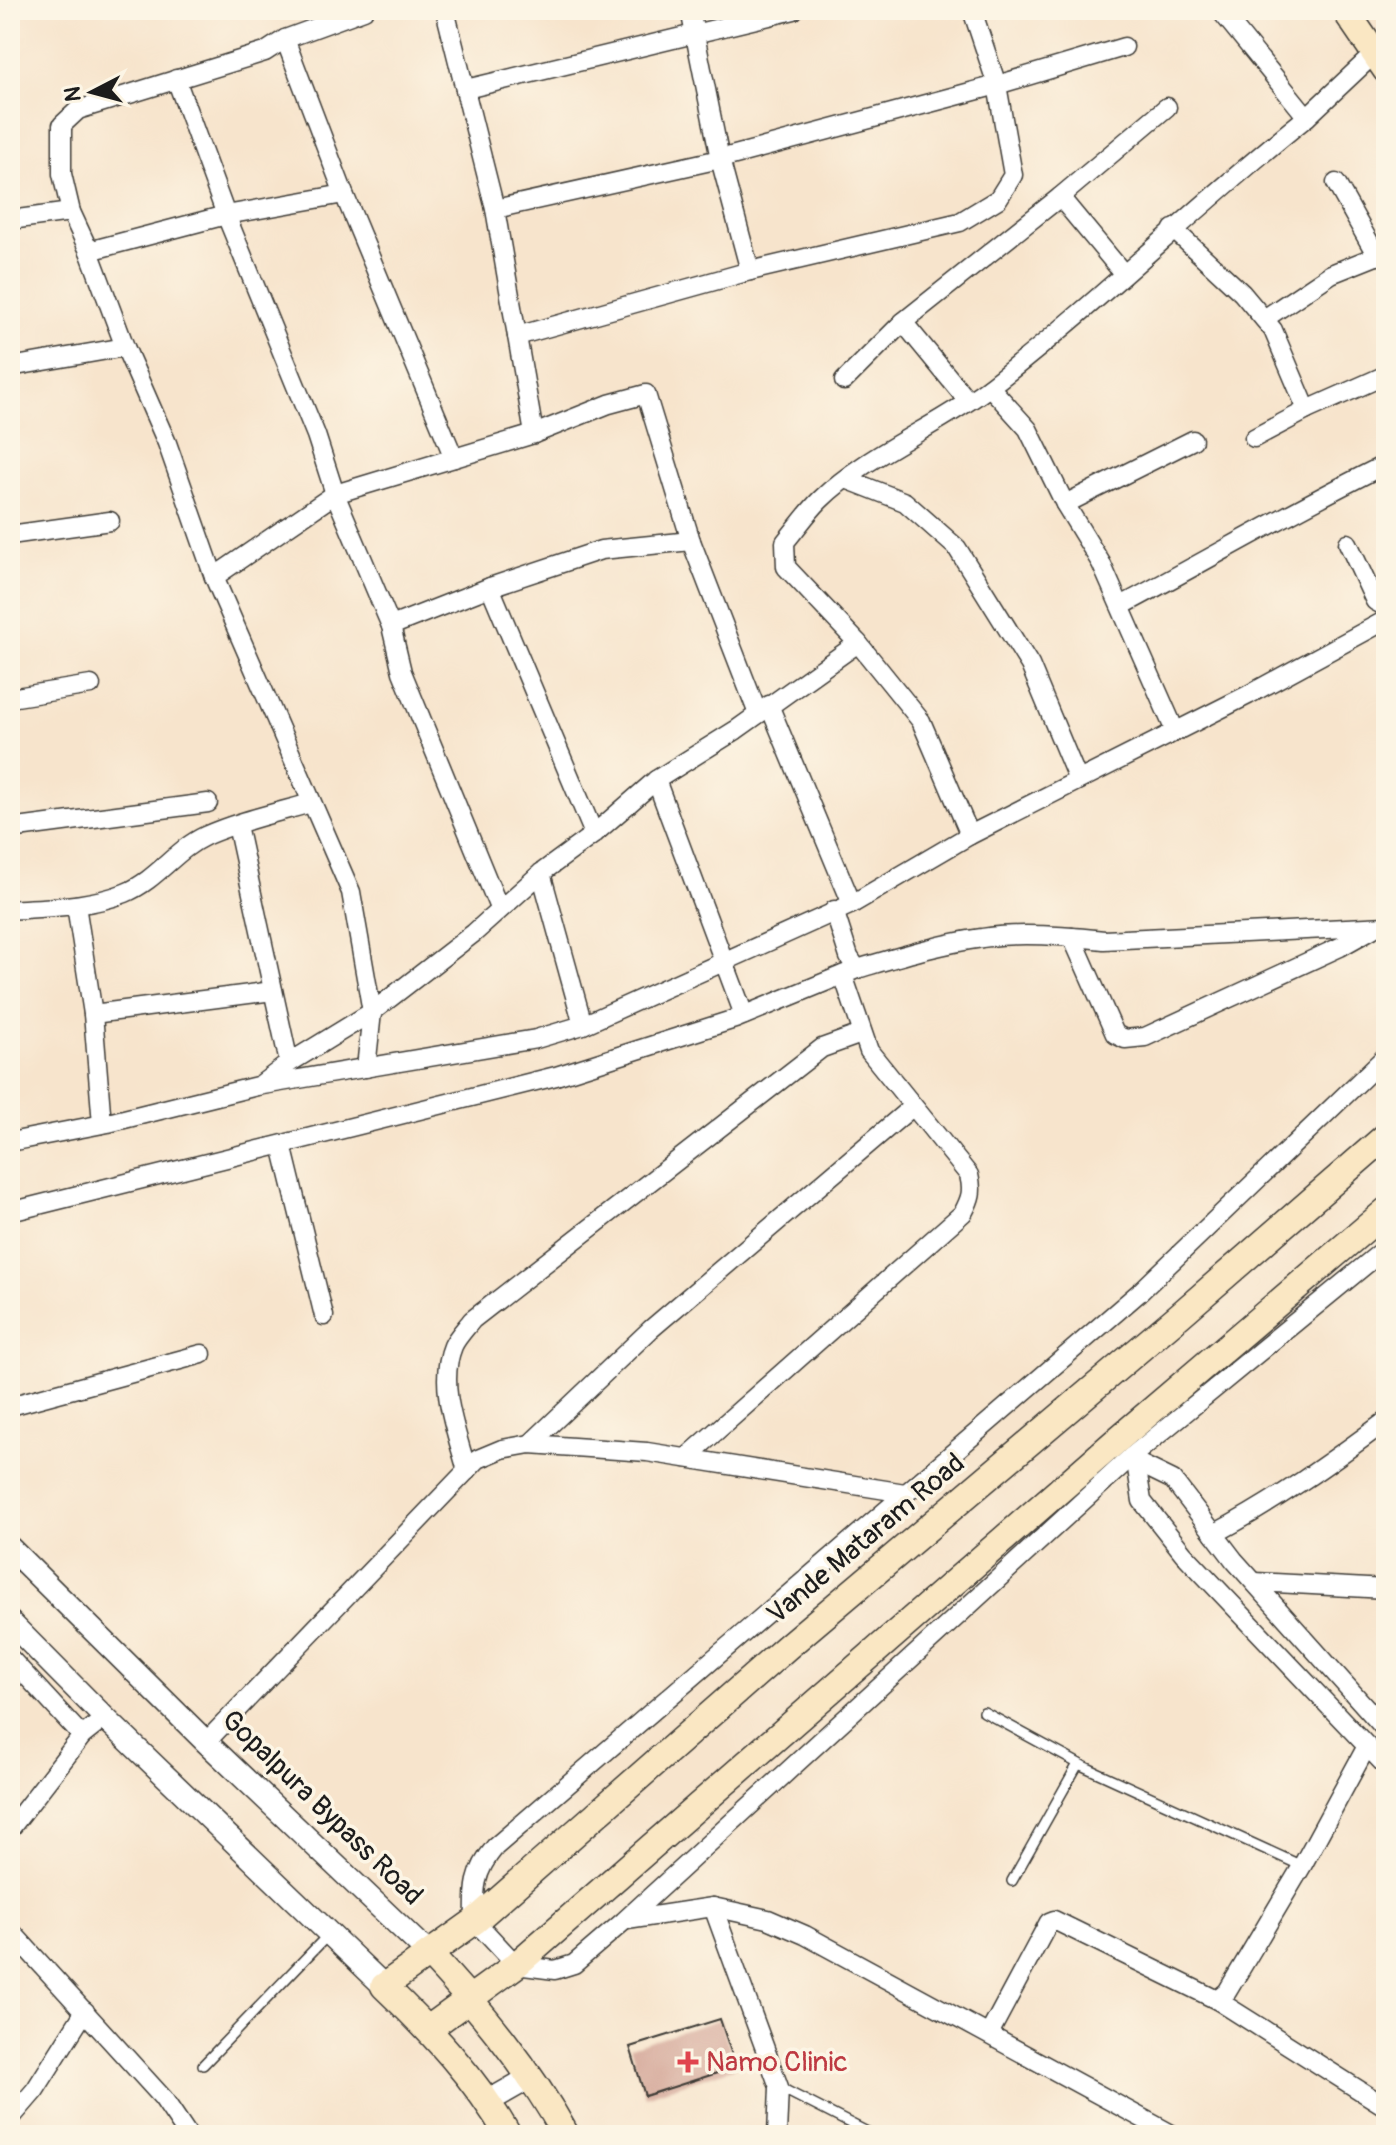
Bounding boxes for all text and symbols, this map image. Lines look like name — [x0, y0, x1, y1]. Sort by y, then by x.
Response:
north arrow — [52, 52, 132, 132]
text: N — [58, 85, 88, 103]
street label: Vande Mataram Road — [760, 1446, 972, 1632]
street label: Gopalpura Bypass Road — [214, 1703, 430, 1913]
place label: Namo Clinic — [706, 2045, 848, 2080]
marker: Namo Clinic — [677, 2051, 699, 2073]

